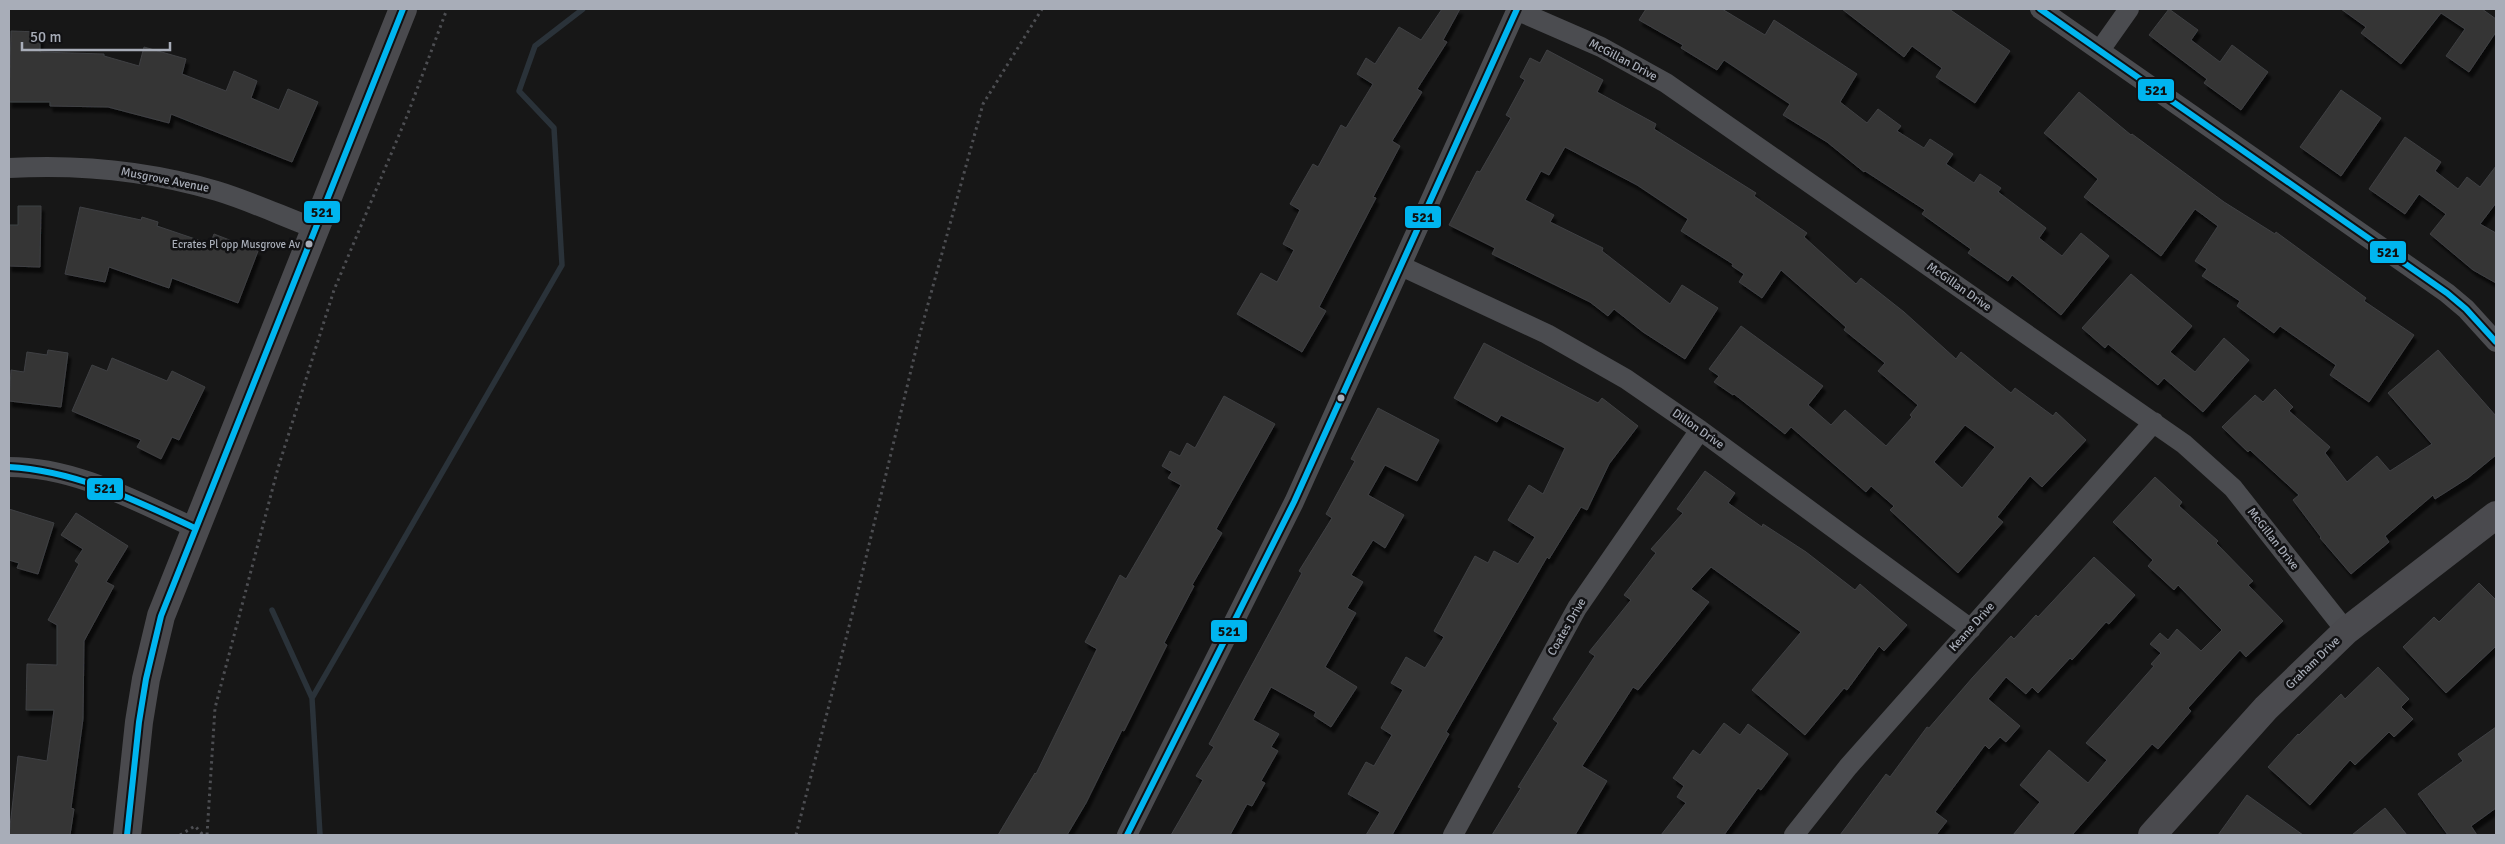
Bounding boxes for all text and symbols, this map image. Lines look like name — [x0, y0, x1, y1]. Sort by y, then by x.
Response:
scale bar — [22, 20, 170, 52]
text: 50 m — [30, 28, 61, 46]
street label: McGillan Drive — [1586, 36, 1660, 84]
line badge: 521 — [2137, 78, 2175, 102]
text: 521 — [2145, 82, 2168, 99]
street label: Musgrove Avenue — [120, 164, 210, 196]
line badge: 521 — [303, 200, 341, 224]
text: 521 — [311, 204, 334, 221]
line badge: 521 — [1404, 205, 1442, 229]
text: 521 — [1412, 209, 1435, 226]
place label: Ecrates Pl opp Musgrove Av — [172, 238, 300, 251]
marker: Ecrates Pl opp Musgrove Av — [304, 239, 314, 249]
line badge: 521 — [2369, 240, 2407, 264]
text: 521 — [2377, 244, 2400, 261]
street label: McGillan Drive — [1924, 259, 1994, 315]
unlabelled marker — [1336, 393, 1346, 403]
street label: Dillon Drive — [1669, 406, 1727, 452]
line badge: 521 — [86, 477, 124, 501]
text: 521 — [94, 480, 117, 497]
street label: McGillan Drive — [2244, 505, 2302, 573]
street label: Coates Drive — [1544, 595, 1590, 659]
street label: Keane Drive — [1946, 599, 1998, 655]
line badge: 521 — [1210, 619, 1248, 643]
text: 521 — [1218, 623, 1241, 640]
street label: Graham Drive — [2283, 633, 2343, 693]

